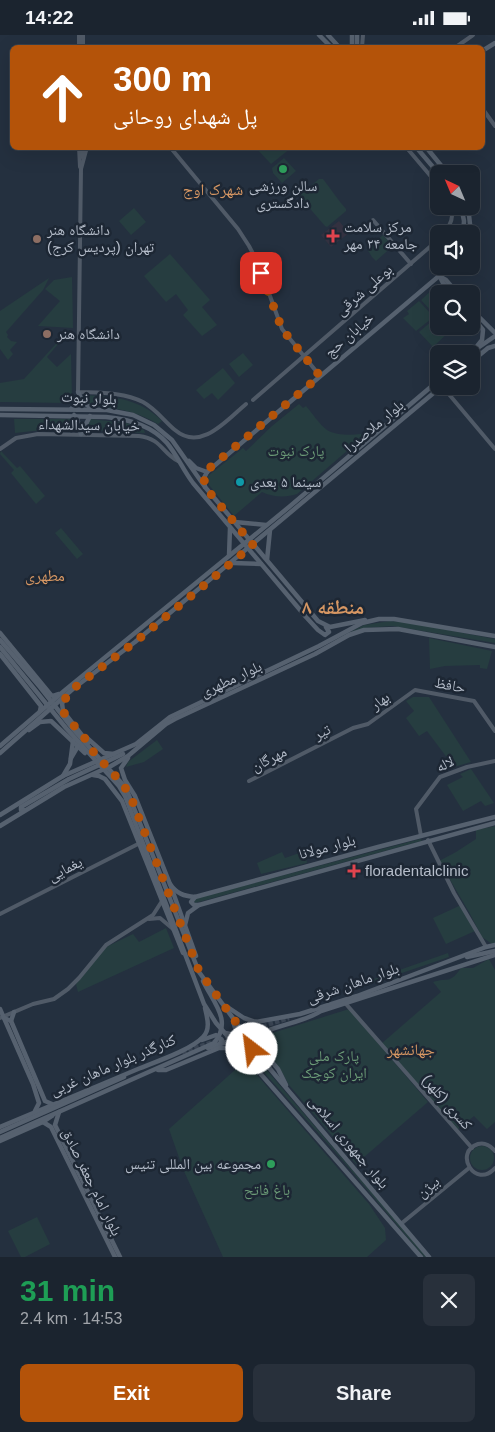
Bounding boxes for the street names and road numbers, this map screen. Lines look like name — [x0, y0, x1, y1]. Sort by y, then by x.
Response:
street label: بوعلی شرقی — [332, 260, 397, 320]
street label: خیابان حج — [321, 309, 378, 362]
street label: بلوار نبوت — [61, 388, 117, 408]
street label: بلوار ملاصدرا — [340, 396, 408, 456]
street label: خیابان سیدالشهداء — [38, 415, 140, 436]
street label: بلوار مطهری — [197, 657, 265, 702]
street label: حافظ — [433, 673, 468, 696]
street label: بهار — [366, 688, 393, 715]
street label: تیر — [310, 720, 334, 744]
street label: مهرگان — [248, 742, 290, 776]
street label: لاله — [433, 752, 456, 775]
street label: بلوار مولانا — [297, 831, 357, 863]
street label: یغمایی — [45, 852, 86, 886]
street label: بلوار ماهان شرقی — [305, 959, 402, 1008]
street label: کنارگذر بلوار ماهان غربی — [47, 1030, 179, 1101]
street label: کسری (کلهر) — [417, 1071, 476, 1134]
street label: بلوار جمهوری اسلامی — [304, 1092, 393, 1193]
street label: بلوار امام جعفر صادق — [57, 1125, 126, 1239]
street label: بیژن — [413, 1172, 444, 1202]

